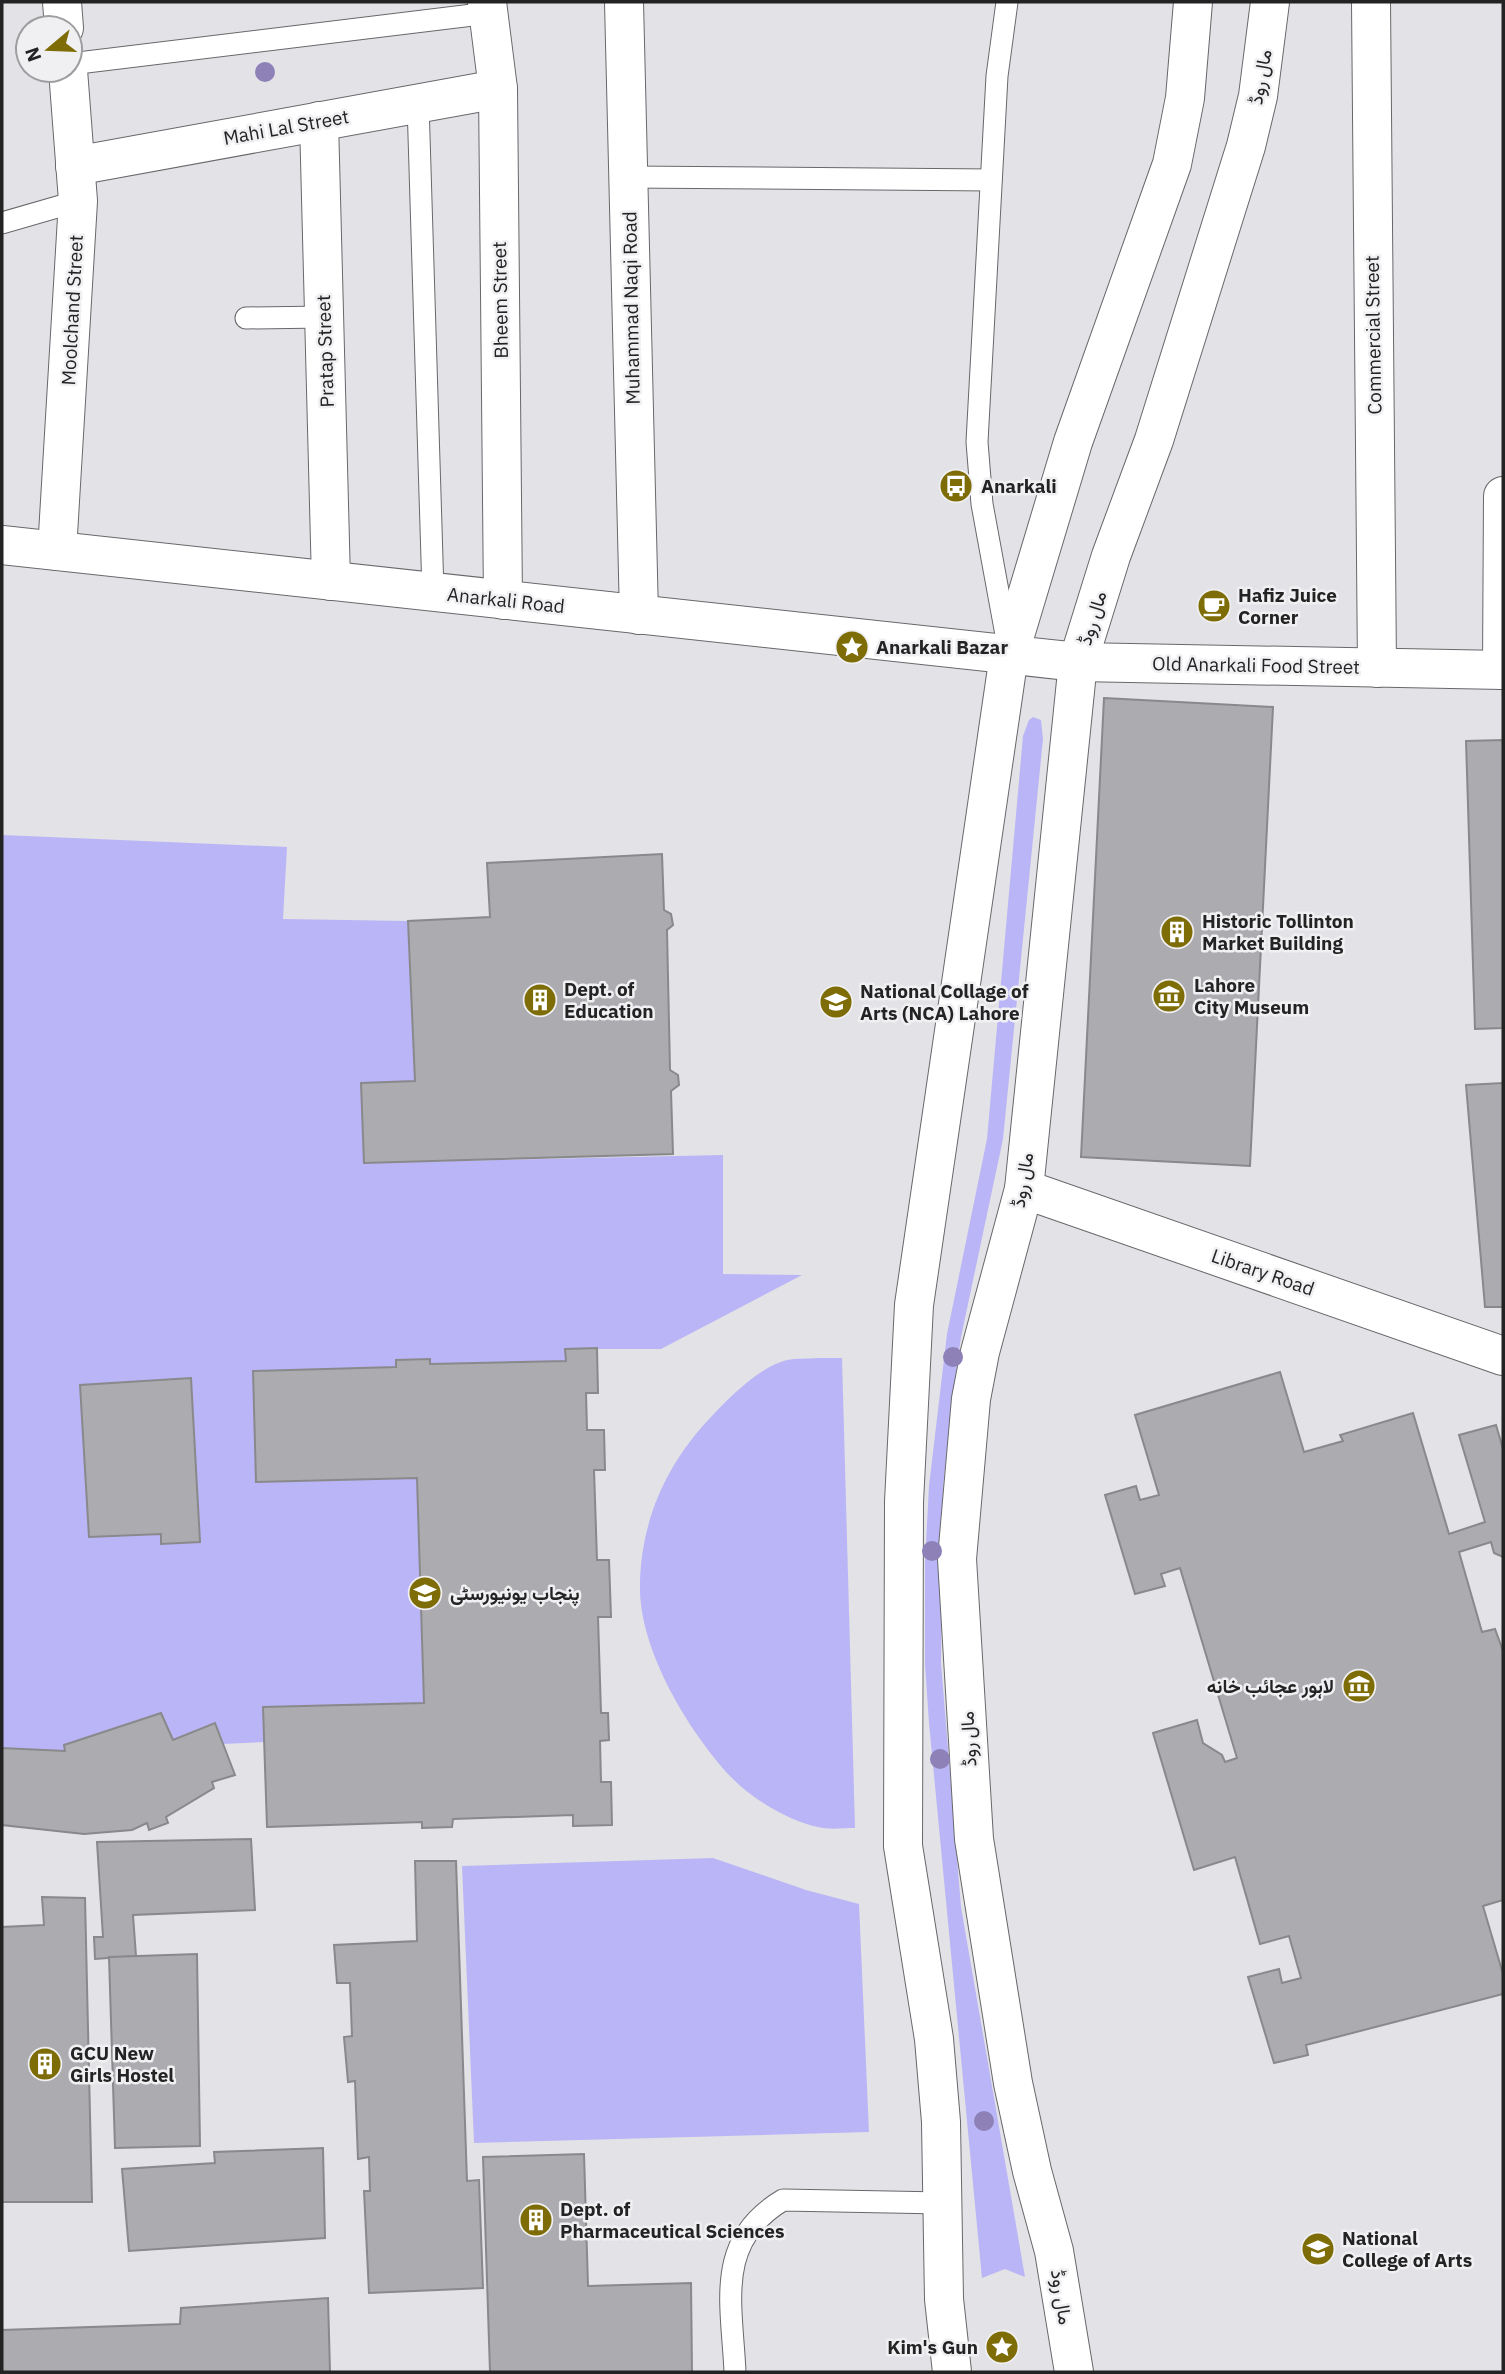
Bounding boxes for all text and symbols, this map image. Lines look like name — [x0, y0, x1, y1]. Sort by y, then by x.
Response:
north arrow — [14, 14, 84, 84]
text: N — [19, 44, 47, 65]
street label: مال روڈ — [1243, 48, 1277, 106]
street label: Mahi Lal Street — [221, 104, 351, 150]
street label: Muhammad Naqi Road — [617, 211, 645, 405]
street label: Moolchand Street — [56, 234, 88, 386]
street label: Bheem Street — [487, 241, 513, 359]
street label: Commercial Street — [1360, 255, 1386, 415]
street label: Pratap Street — [311, 294, 339, 408]
bus stop icon: Anarkali — [937, 467, 975, 505]
place label: Anarkali — [981, 474, 1057, 498]
street label: Anarkali Road — [446, 582, 566, 618]
place label: Hafiz Juice Corner — [1238, 583, 1337, 629]
cafe icon: Hafiz Juice Corner — [1195, 587, 1233, 625]
street label: مال روڈ — [1072, 588, 1112, 648]
place icon: Anarkali Bazar — [833, 628, 871, 666]
place label: Anarkali Bazar — [876, 635, 1008, 659]
street label: Old Anarkali Food Street — [1152, 651, 1360, 679]
place label: Historic Tollinton Market Building — [1202, 909, 1354, 955]
building icon: Historic Tollinton Market Building — [1158, 913, 1196, 951]
place label: Lahore City Museum — [1194, 973, 1309, 1019]
place label: Dept. of Education — [564, 977, 654, 1023]
museum icon: Lahore City Museum — [1150, 977, 1188, 1015]
place label: National Collage of Arts (NCA) Lahore — [860, 979, 1029, 1025]
building icon: Dept. of Education — [521, 981, 559, 1019]
school or university icon: National Collage of Arts (NCA) Lahore — [817, 983, 855, 1021]
street label: مال روڈ — [1006, 1151, 1038, 1209]
street label: Library Road — [1208, 1243, 1318, 1301]
school or university icon: پنجاب یونیورسٹی — [406, 1574, 444, 1612]
place label: پنجاب یونیورسٹی — [450, 1581, 580, 1607]
museum icon: لاہور عجائب خانه — [1340, 1667, 1378, 1705]
place label: لاہور عجائب خانه — [1207, 1674, 1334, 1699]
street label: مال روڈ — [955, 1711, 981, 1767]
place label: GCU New Girls Hostel — [70, 2041, 174, 2087]
building icon: GCU New Girls Hostel — [26, 2045, 64, 2083]
place label: Dept. of Pharmaceutical Sciences — [560, 2197, 785, 2243]
building icon: Dept. of Pharmaceutical Sciences — [517, 2201, 555, 2239]
place label: National College of Arts — [1342, 2226, 1472, 2272]
school or university icon: National College of Arts — [1299, 2230, 1337, 2268]
street label: مال روڈ — [1046, 2268, 1078, 2326]
place icon: Kim's Gun — [983, 2328, 1021, 2366]
place label: Kim's Gun — [887, 2335, 978, 2359]

